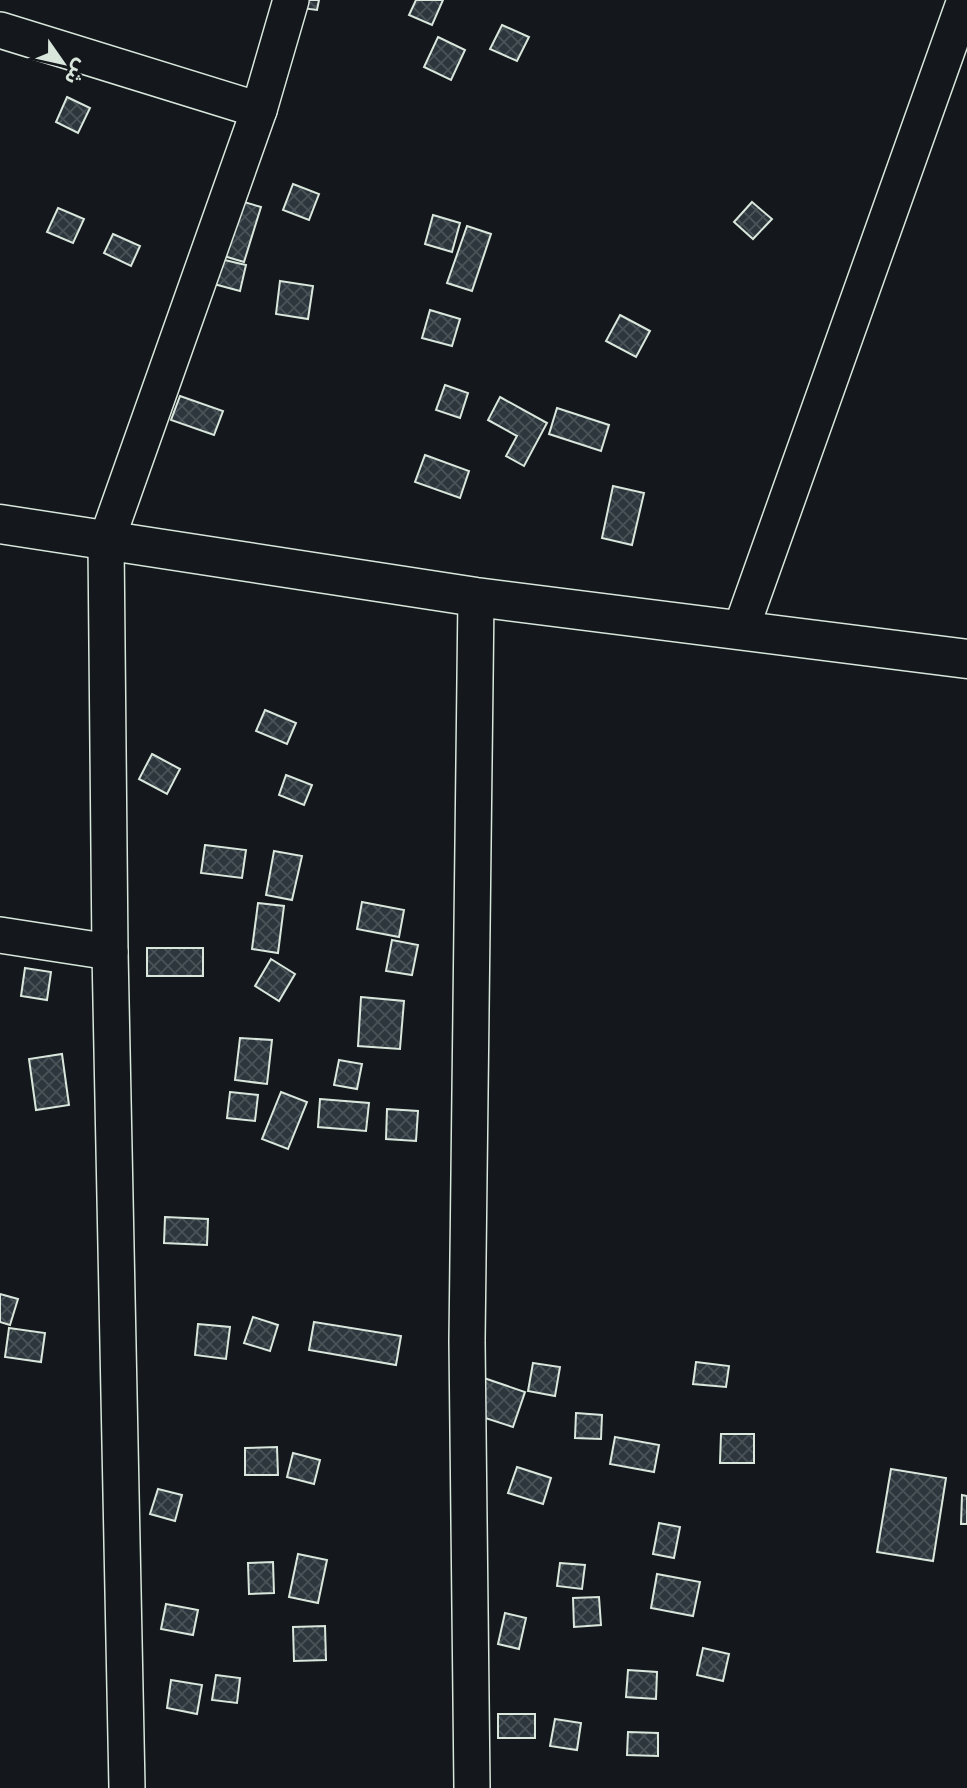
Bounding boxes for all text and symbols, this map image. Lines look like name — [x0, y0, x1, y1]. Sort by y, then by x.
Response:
north arrow — [28, 28, 98, 98]
text: ش — [61, 56, 93, 89]

